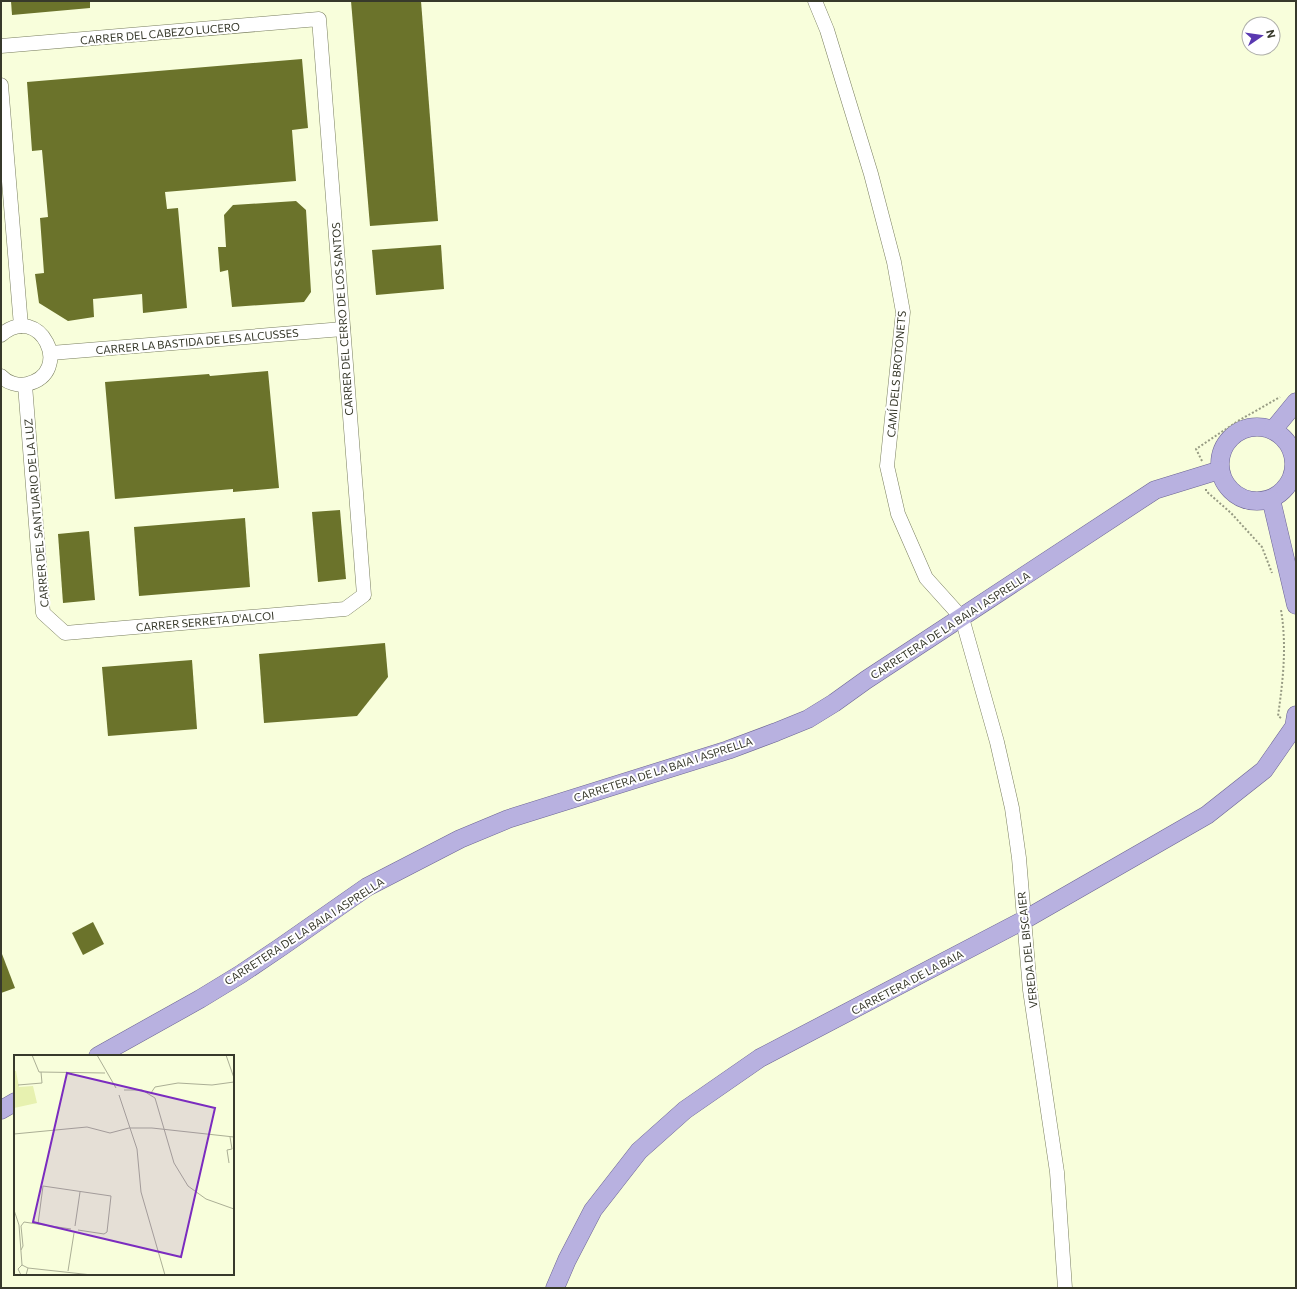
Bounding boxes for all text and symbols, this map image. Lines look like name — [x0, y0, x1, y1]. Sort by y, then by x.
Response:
north arrow — [1241, 16, 1281, 56]
street label: CARRER DEL CABEZO LUCERO — [80, 20, 240, 46]
text: N — [1264, 28, 1278, 39]
street label: CARRER DEL CERRO DE LOS SANTOS — [329, 222, 355, 416]
street label: CAMÍ DELS BROTONETS — [883, 310, 908, 438]
street label: CARRER LA BASTIDA DE LES ALCUSSES — [95, 326, 299, 356]
street label: CARRER DEL SANTUARIO DE LA LUZ — [21, 418, 51, 608]
street label: CARRETERA DE LA BAIA I ASPRELLA — [868, 568, 1032, 681]
street label: CARRER SERRETA D'ALCOI — [135, 608, 275, 634]
street label: CARRETERA DE LA BAIA I ASPRELLA — [572, 734, 755, 804]
street label: CARRETERA DE LA BAIA I ASPRELLA — [222, 874, 386, 987]
street label: VEREDA DEL BISCAIER — [1014, 890, 1040, 1009]
street label: CARRETERA DE LA BAIA — [849, 947, 966, 1017]
inset map — [14, 1055, 234, 1275]

